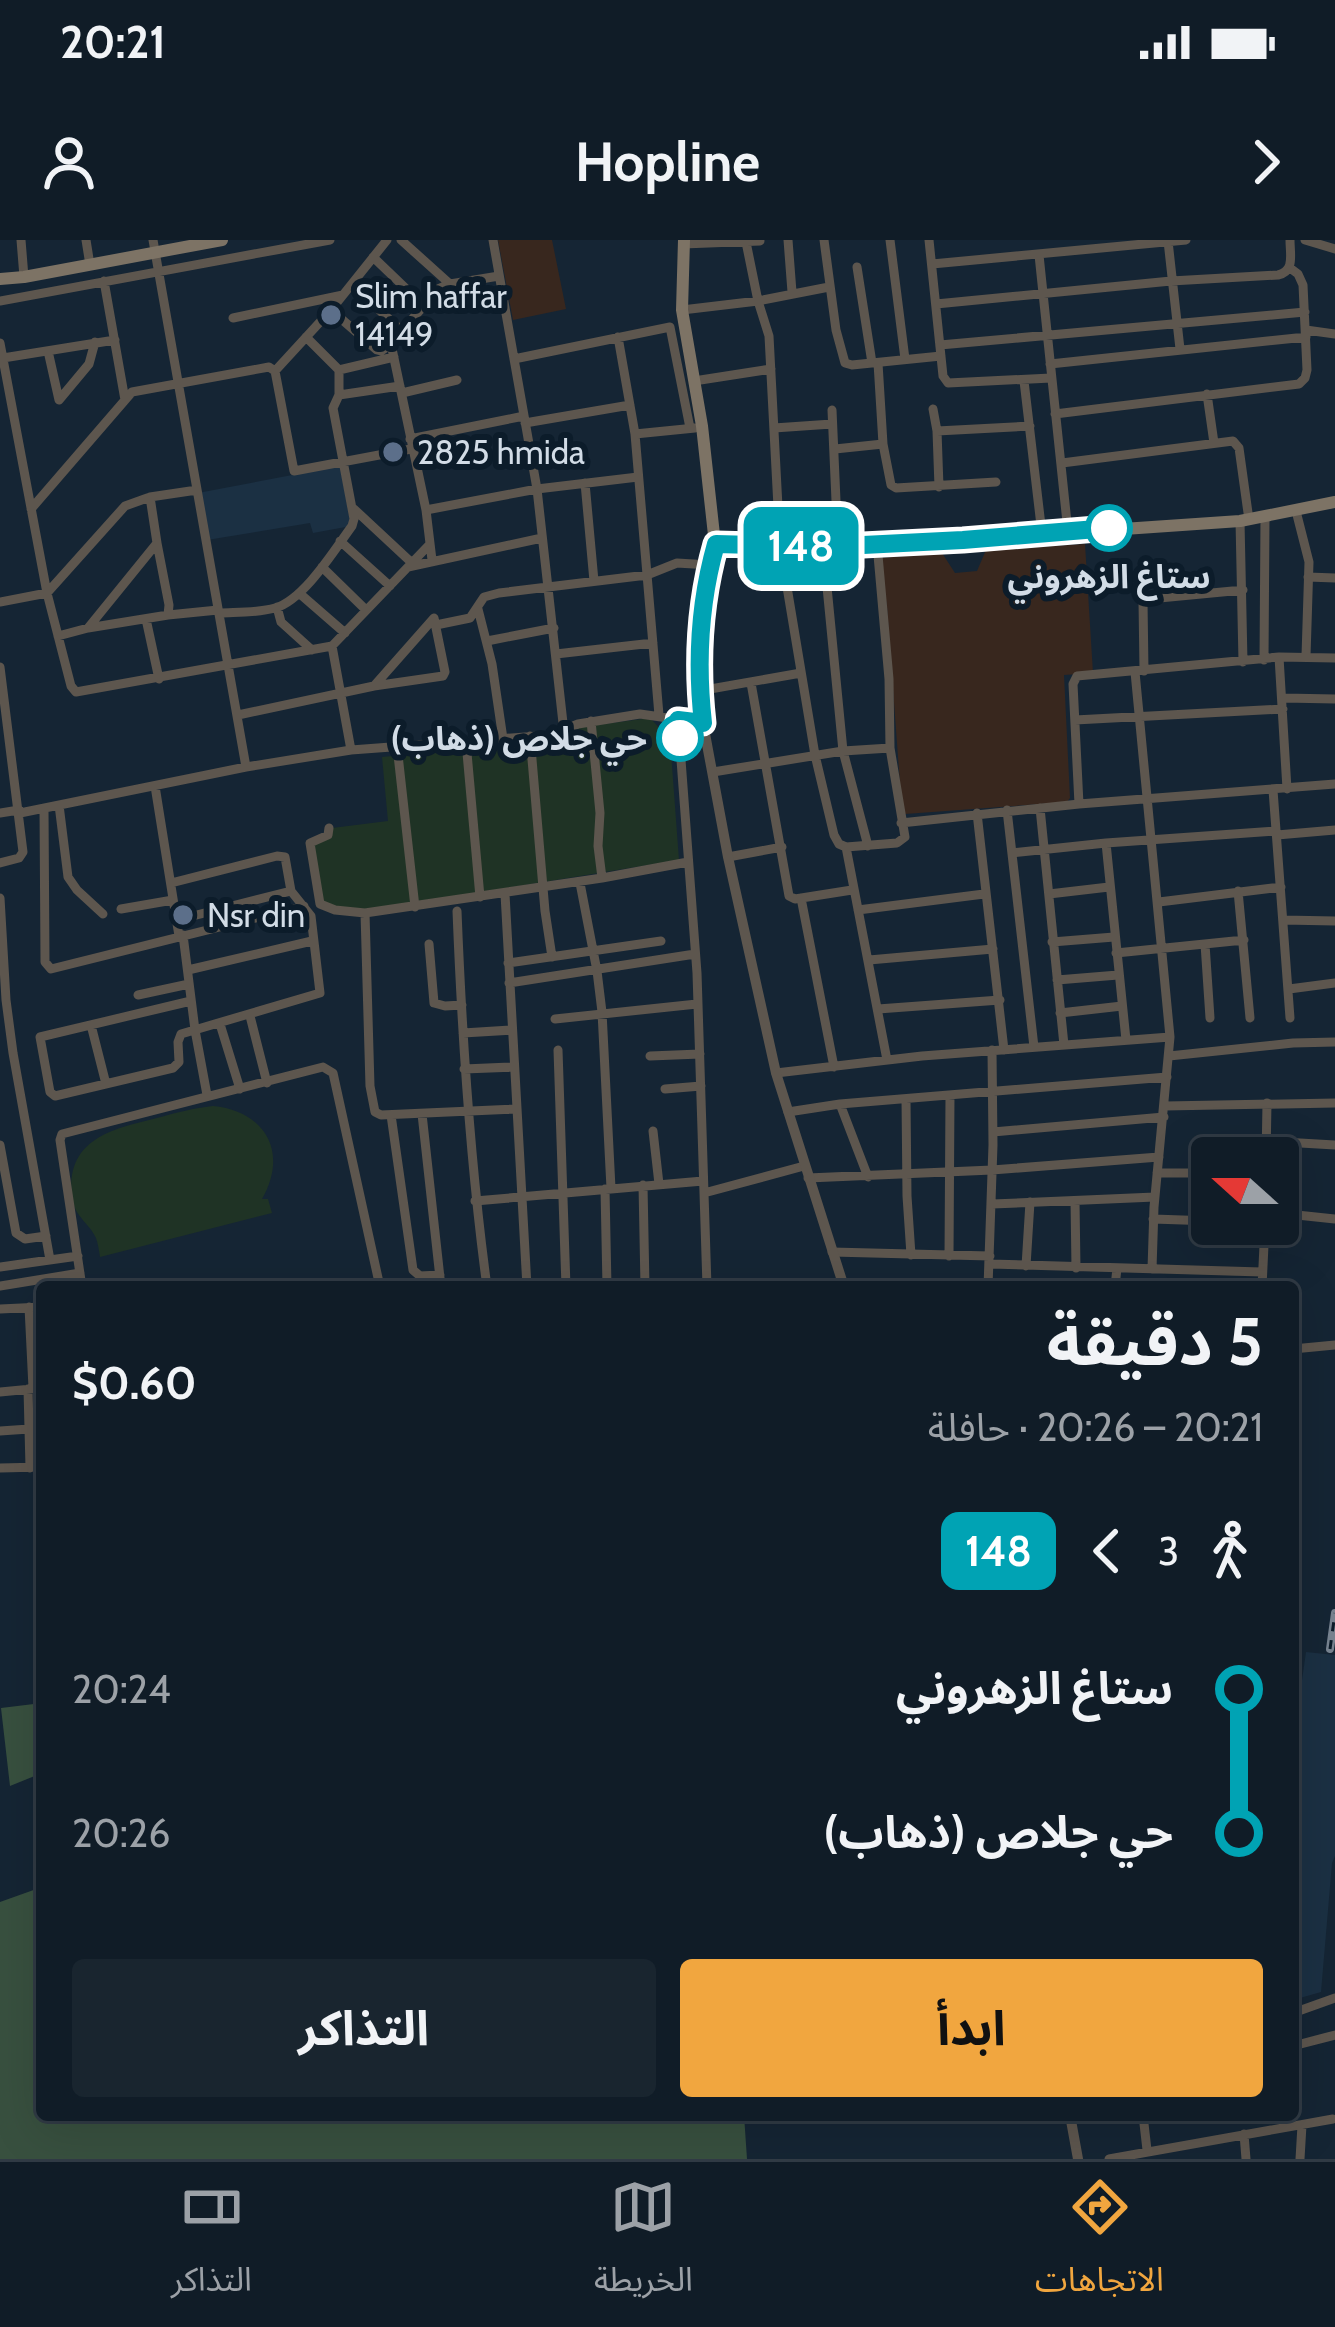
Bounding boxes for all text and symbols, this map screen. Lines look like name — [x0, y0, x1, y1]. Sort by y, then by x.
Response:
text: 20:21 — [60, 15, 166, 69]
icon: person — [36, 129, 102, 195]
text: Hopline — [575, 129, 760, 195]
icon: forward — [1233, 129, 1299, 195]
place label: Slim haffar 14149 — [355, 276, 507, 354]
marker: Slim haffar 14149 — [318, 302, 344, 328]
place label: 2825 hmida — [417, 432, 585, 472]
marker: 2825 hmida — [380, 439, 406, 465]
marker: ستاغ الزهروني — [1087, 506, 1131, 550]
line badge: 148 — [732, 507, 870, 585]
text: 148 — [768, 520, 834, 572]
place label: ستاغ الزهروني — [1007, 556, 1211, 604]
marker: حي جلاص (ذهاب) — [658, 716, 702, 760]
place label: حي جلاص (ذهاب) — [391, 718, 647, 766]
place label: Nsr din — [207, 895, 305, 935]
marker: Nsr din — [170, 902, 196, 928]
north arrow — [1191, 1137, 1299, 1245]
map controls — [1191, 1137, 1299, 1245]
text: 5 دقيقة — [1047, 1301, 1263, 1382]
text: $0.60 — [72, 1356, 196, 1410]
text: 20:21 – 20:26 · حافلة — [928, 1403, 1263, 1451]
icon: back — [1074, 1518, 1140, 1584]
icon: walk — [1197, 1518, 1263, 1584]
text: 148 — [965, 1525, 1032, 1577]
text: 3 — [1158, 1527, 1179, 1575]
text: ستاغ الزهروني — [896, 1661, 1173, 1715]
text: 20:24 — [72, 1665, 171, 1713]
text: حي جلاص (ذهاب) — [823, 1805, 1173, 1859]
text: 20:26 — [72, 1809, 170, 1857]
button: التذاكر — [72, 1959, 656, 2097]
button: ابدأ — [680, 1959, 1263, 2097]
tab: التذاكر — [171, 2174, 252, 2315]
tab: الخريطة — [594, 2174, 693, 2315]
tab: الاتجاهات — [1035, 2174, 1164, 2315]

